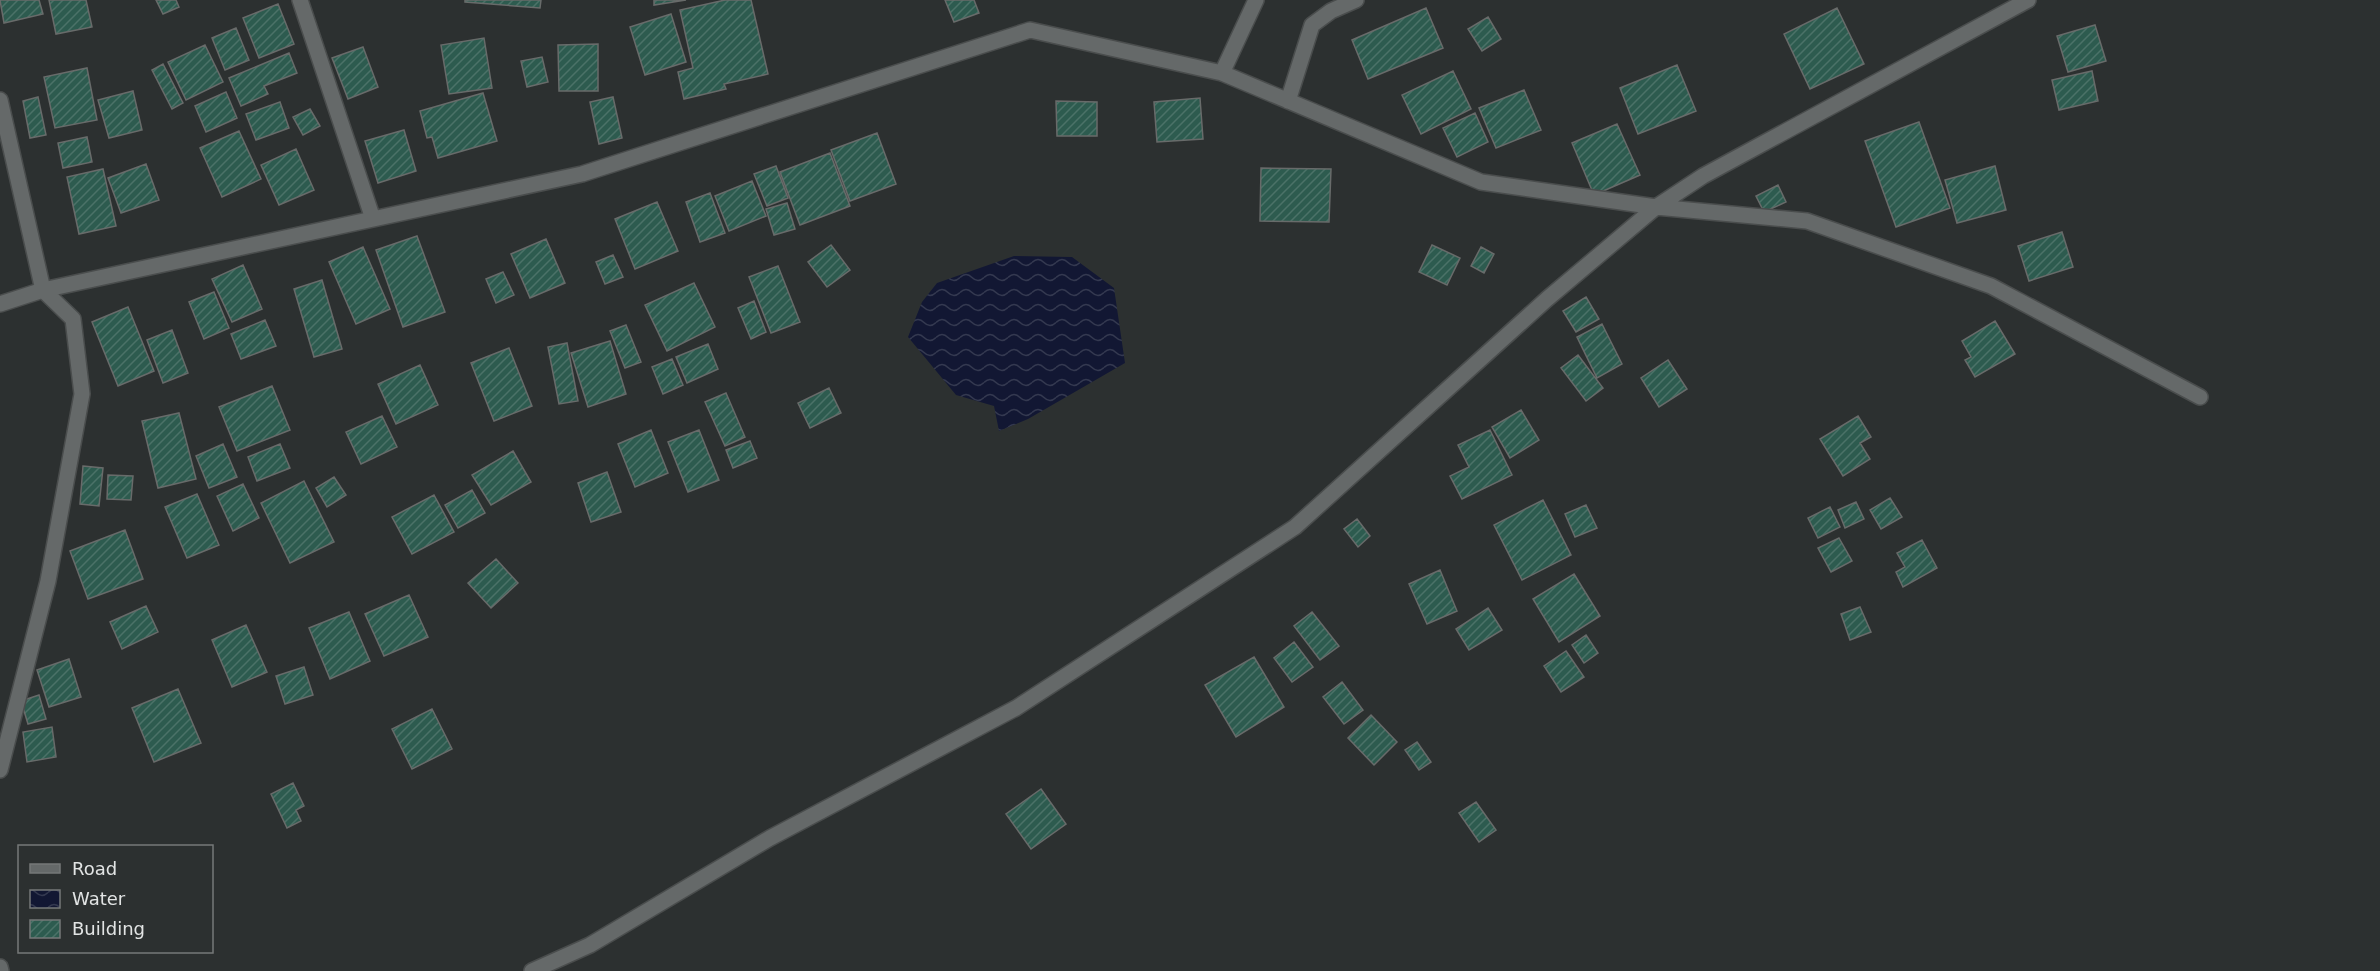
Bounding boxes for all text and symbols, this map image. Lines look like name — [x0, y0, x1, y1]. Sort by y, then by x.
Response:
legend — [18, 845, 213, 953]
text: Road — [72, 858, 117, 879]
text: Water — [72, 888, 126, 909]
text: Building — [72, 918, 145, 939]

